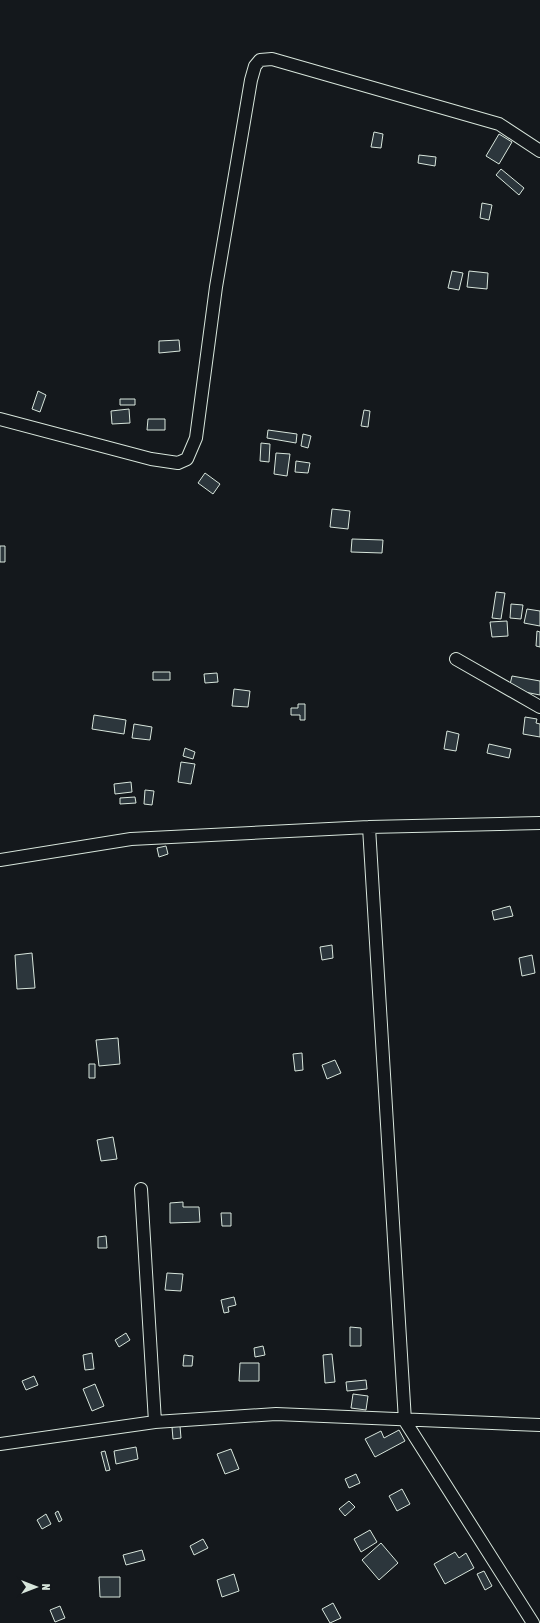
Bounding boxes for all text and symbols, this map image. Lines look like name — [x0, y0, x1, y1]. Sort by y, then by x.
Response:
north arrow — [16, 1567, 56, 1607]
text: N — [40, 1584, 52, 1590]

